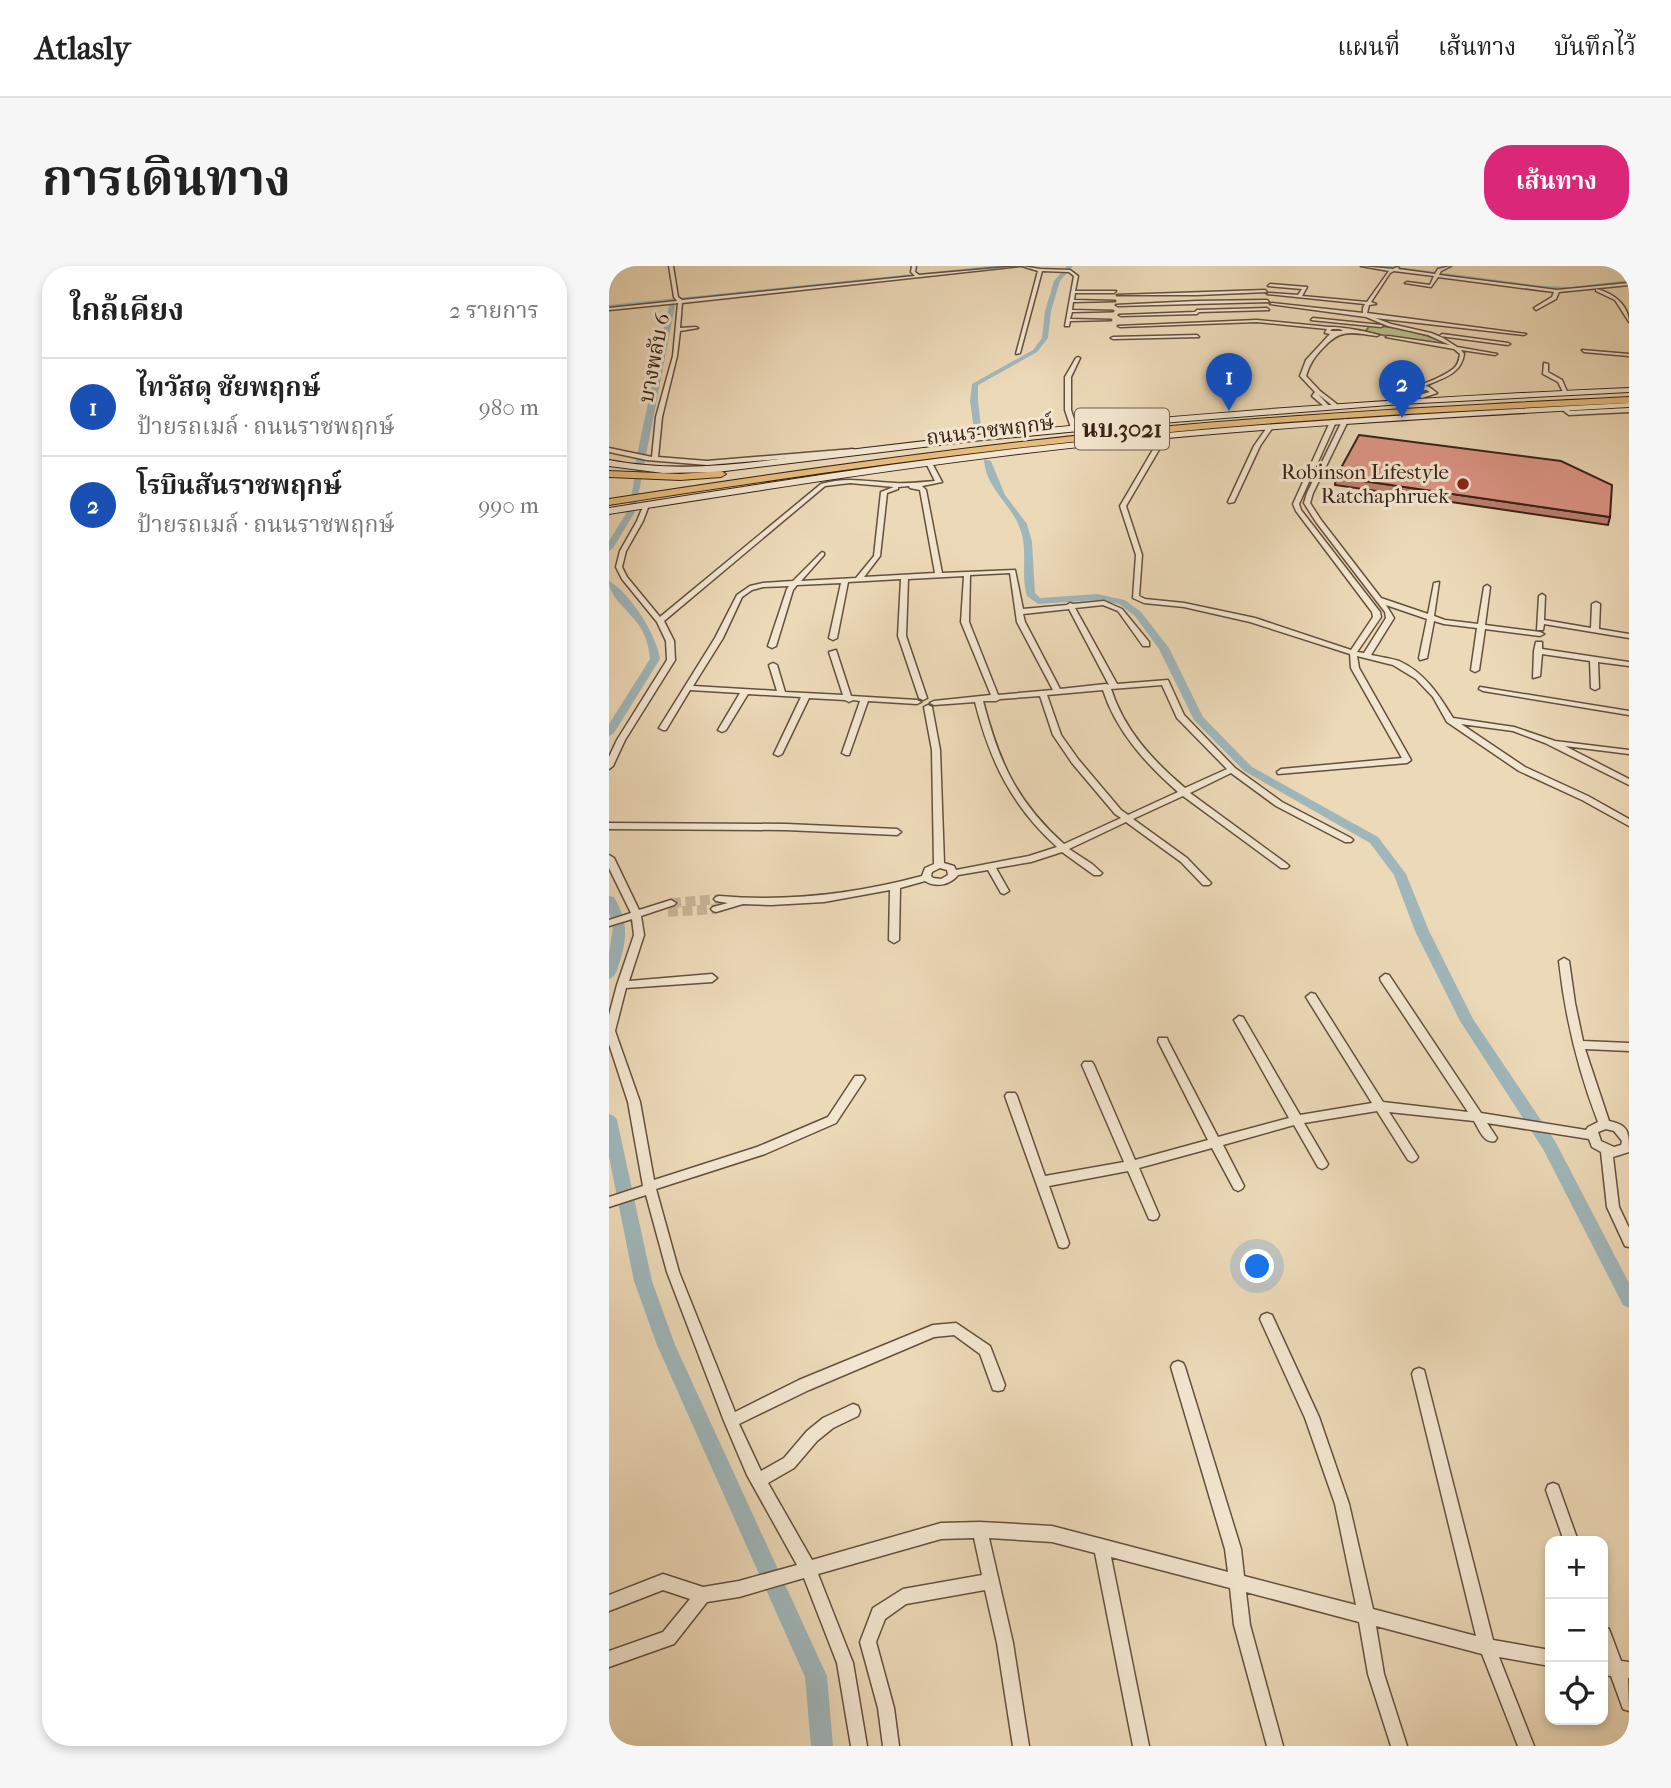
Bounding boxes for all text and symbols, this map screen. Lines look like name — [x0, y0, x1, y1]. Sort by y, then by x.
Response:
text: Atlasly — [35, 29, 130, 68]
text: แผนที่ — [1337, 33, 1400, 61]
text: เส้นทาง — [1438, 33, 1516, 61]
text: บันทึกไว้ — [1554, 33, 1636, 61]
button: เส้นทาง — [1484, 145, 1629, 220]
text: การเดินทาง — [42, 150, 291, 208]
text: ใกล้เคียง — [70, 293, 184, 328]
text: 2 รายการ — [449, 297, 539, 324]
street label: บางพลับ 6 — [634, 311, 675, 405]
pin: 1 — [1206, 353, 1252, 411]
pin: 2 — [1379, 360, 1425, 418]
text: ไทวัสดุ ชัยพฤกษ์ — [137, 372, 320, 403]
text: 1 — [89, 394, 97, 421]
text: 980 m — [479, 394, 539, 421]
road number: นบ.3021 — [1075, 408, 1169, 449]
street label: ถนนราชพฤกษ์ — [925, 409, 1056, 450]
text: ป้ายรถเมล์ · ถนนราชพฤกษ์ — [137, 413, 394, 440]
place label: Robinson Lifestyle Ratchaphruek — [1281, 460, 1449, 508]
text: โรบินสันราชพฤกษ์ — [137, 470, 342, 501]
marker: Robinson Lifestyle Ratchaphruek — [1455, 476, 1471, 492]
text: 2 — [87, 492, 99, 519]
text: 990 m — [478, 492, 539, 519]
text: ป้ายรถเมล์ · ถนนราชพฤกษ์ — [137, 511, 394, 538]
your location — [1240, 1249, 1274, 1283]
map controls — [1545, 1536, 1608, 1725]
button: + — [1545, 1536, 1608, 1599]
button: − — [1545, 1599, 1608, 1662]
button: locate — [1545, 1662, 1608, 1725]

